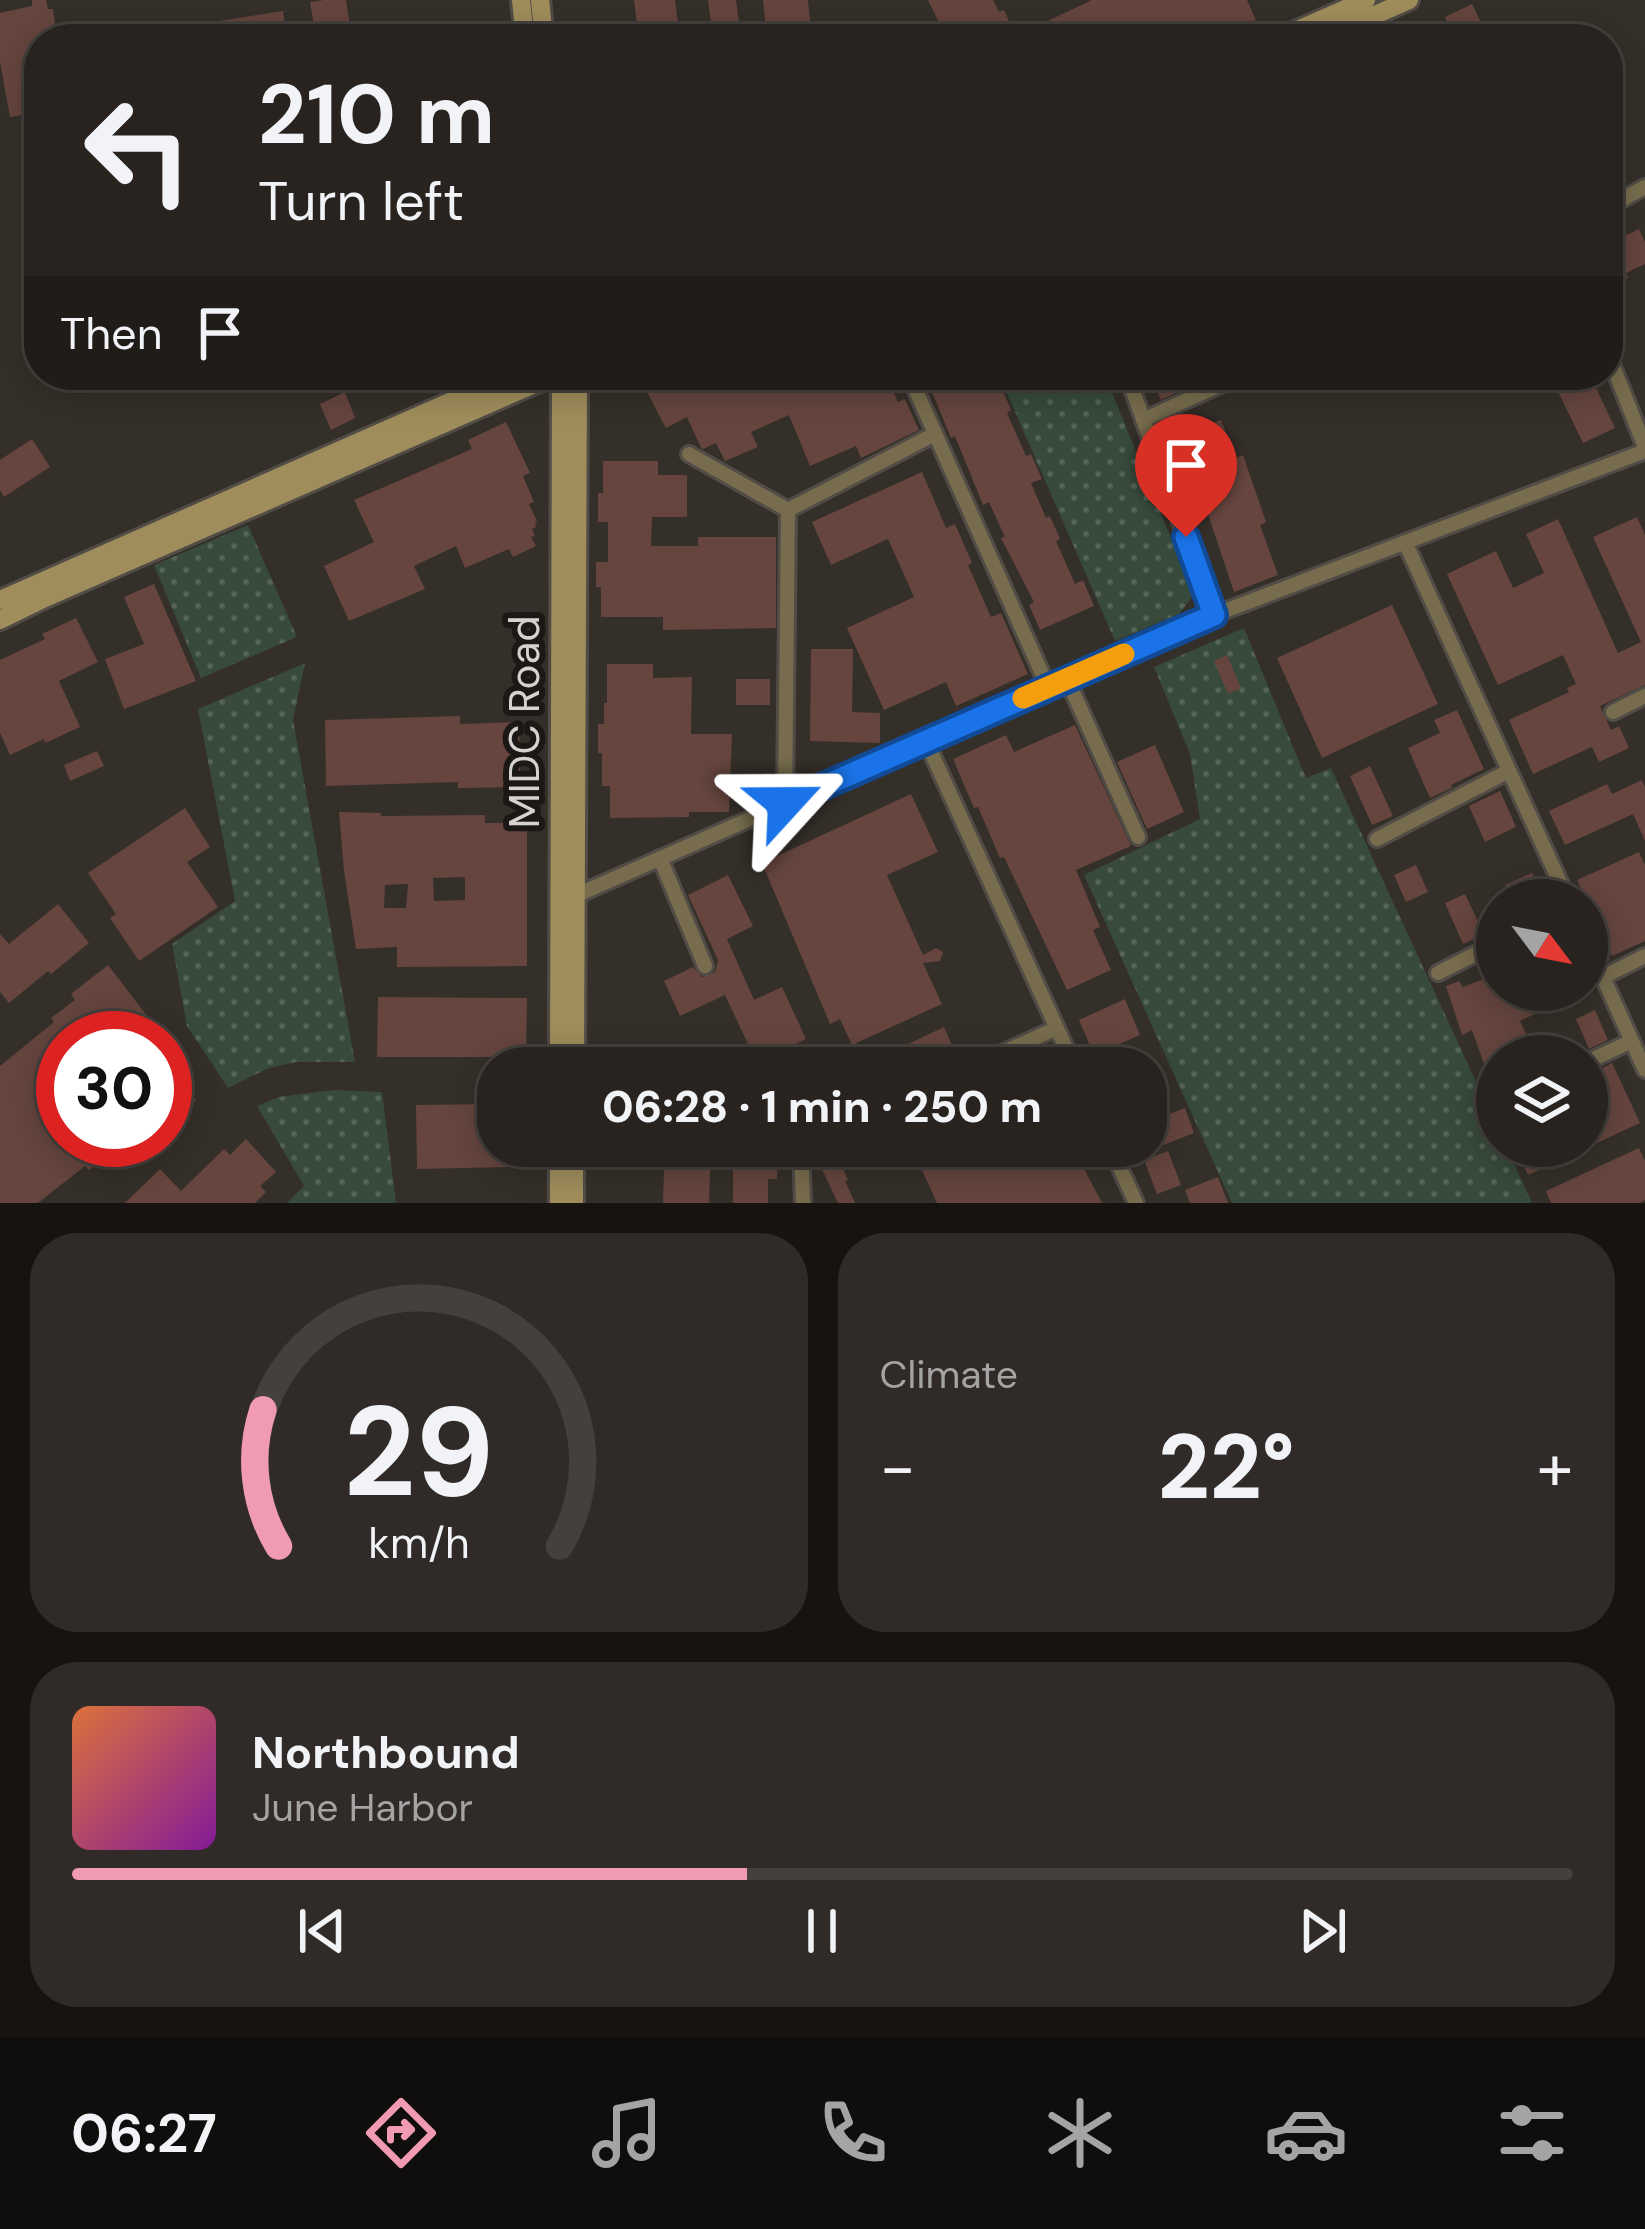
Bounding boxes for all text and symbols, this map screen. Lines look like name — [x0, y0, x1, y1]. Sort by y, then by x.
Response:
text: 210 m — [258, 60, 495, 169]
icon: left — [60, 72, 216, 228]
text: Turn left — [258, 166, 464, 237]
icon: arrive — [187, 300, 253, 366]
text: Then — [60, 304, 163, 363]
pin — [1135, 414, 1237, 537]
icon: arrive — [1153, 432, 1219, 498]
street label: MIDC Road — [497, 615, 552, 829]
position arrow — [722, 740, 848, 866]
north arrow — [1476, 879, 1608, 1011]
map controls — [1476, 879, 1608, 1167]
speed limit sign: 30 — [36, 1011, 192, 1167]
button: layers — [1476, 1035, 1608, 1167]
text: 06:28 · 1 min · 250 m — [602, 1077, 1042, 1136]
text: Climate — [880, 1349, 1018, 1400]
text: 29 — [343, 1371, 494, 1534]
text: 22° — [1158, 1409, 1295, 1526]
text: − — [880, 1425, 916, 1510]
text: + — [1537, 1425, 1573, 1510]
text: km/h — [368, 1514, 469, 1570]
text: Northbound — [252, 1723, 520, 1782]
text: June Harbor — [252, 1782, 473, 1833]
icon: previous — [289, 1898, 355, 1964]
icon: pause — [789, 1898, 855, 1964]
icon: next — [1290, 1898, 1356, 1964]
icon: directions — [359, 2091, 443, 2175]
icon: music — [585, 2091, 669, 2175]
icon: phone — [811, 2091, 895, 2175]
icon: climate — [1038, 2091, 1122, 2175]
icon: car — [1264, 2091, 1348, 2175]
icon: filters — [1490, 2091, 1574, 2175]
text: 06:27 — [71, 2098, 217, 2169]

